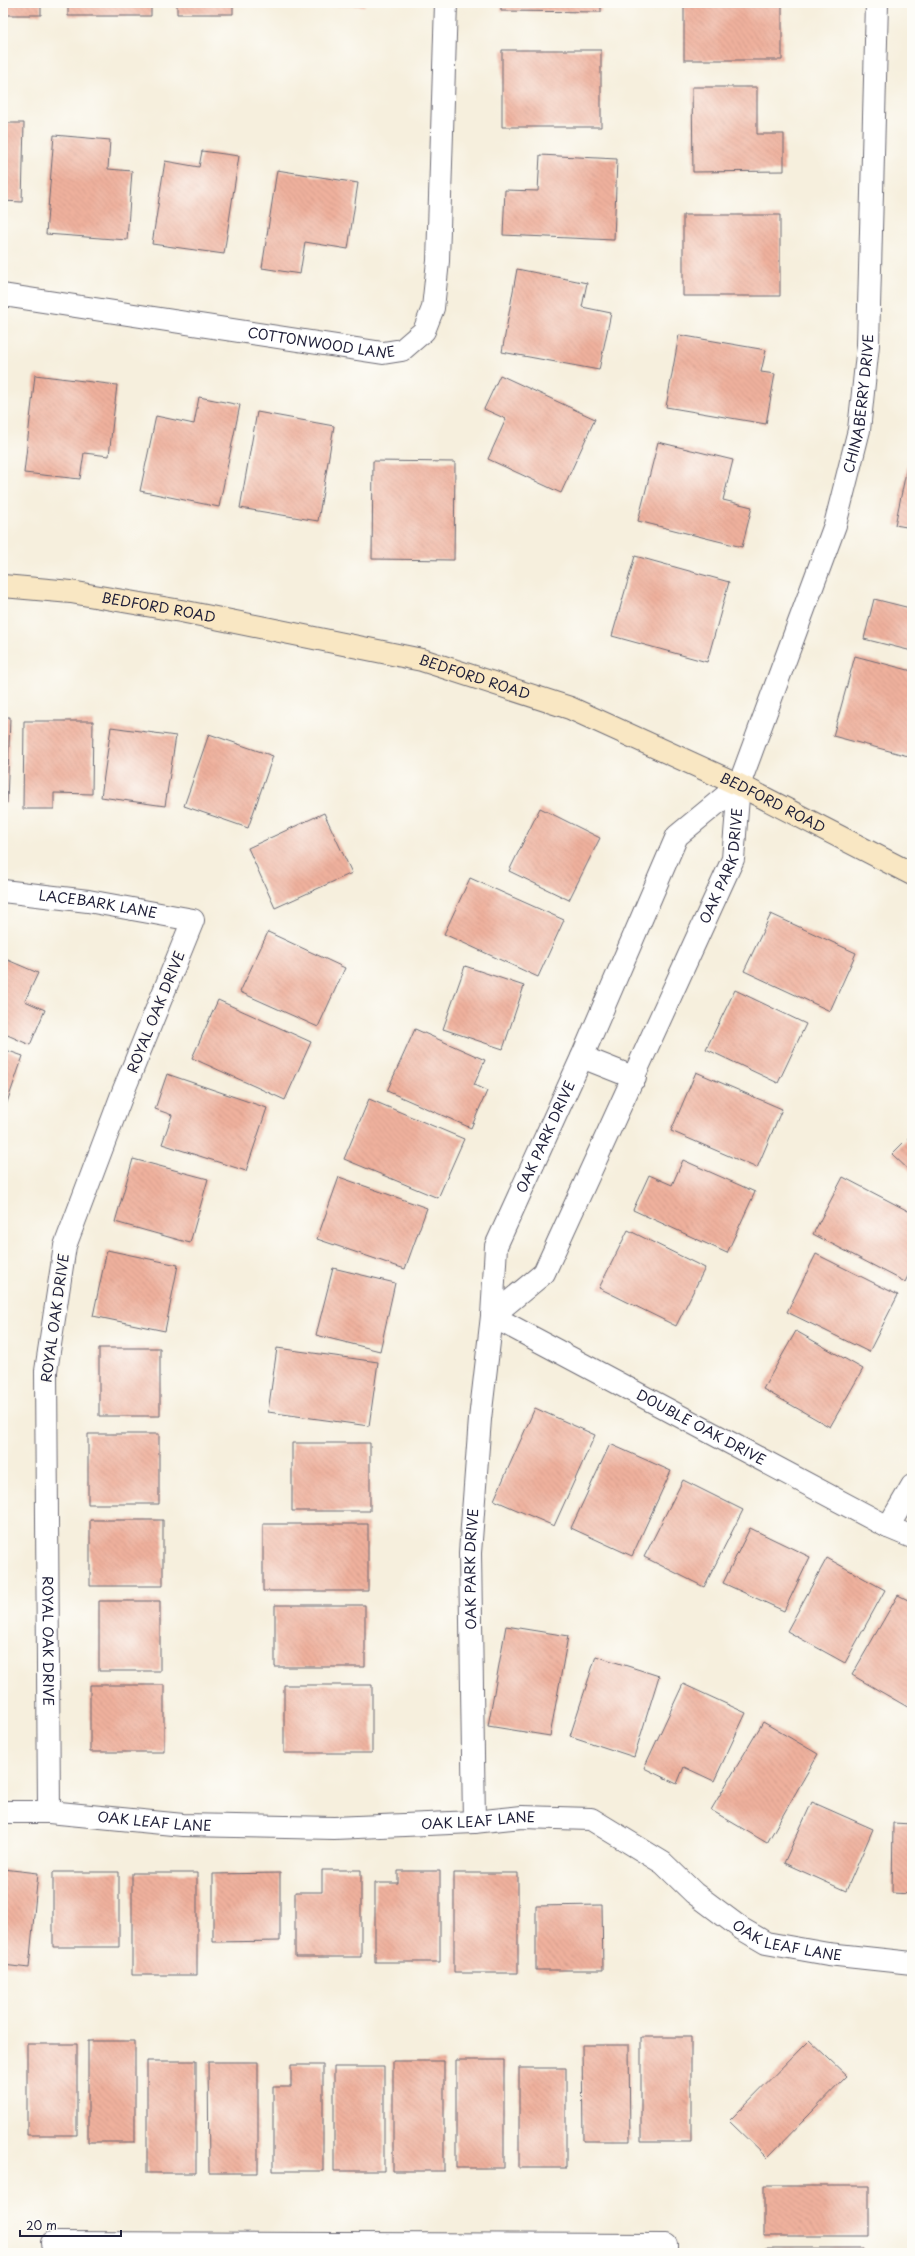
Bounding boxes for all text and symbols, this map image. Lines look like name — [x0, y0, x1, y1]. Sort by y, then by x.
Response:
street label: COTTONWOOD LANE — [246, 321, 396, 363]
street label: CHINABERRY DRIVE — [837, 334, 878, 475]
street label: BEDFORD ROAD — [100, 586, 218, 628]
street label: BEDFORD ROAD — [416, 649, 533, 704]
street label: BEDFORD ROAD — [717, 767, 829, 838]
street label: OAK PARK DRIVE — [694, 807, 747, 927]
street label: LACEBARK LANE — [38, 884, 159, 923]
street label: ROYAL OAK DRIVE — [121, 947, 190, 1076]
street label: OAK PARK DRIVE — [510, 1077, 580, 1196]
street label: ROYAL OAK DRIVE — [35, 1252, 74, 1384]
street label: DOUBLE OAK DRIVE — [633, 1384, 770, 1470]
street label: OAK PARK DRIVE — [459, 1507, 483, 1630]
street label: ROYAL OAK DRIVE — [37, 1576, 59, 1706]
street label: OAK LEAF LANE — [96, 1806, 212, 1836]
street label: OAK LEAF LANE — [420, 1806, 536, 1834]
street label: OAK LEAF LANE — [728, 1914, 843, 1965]
scale bar — [20, 2212, 121, 2238]
text: 20 m — [26, 2216, 57, 2234]

